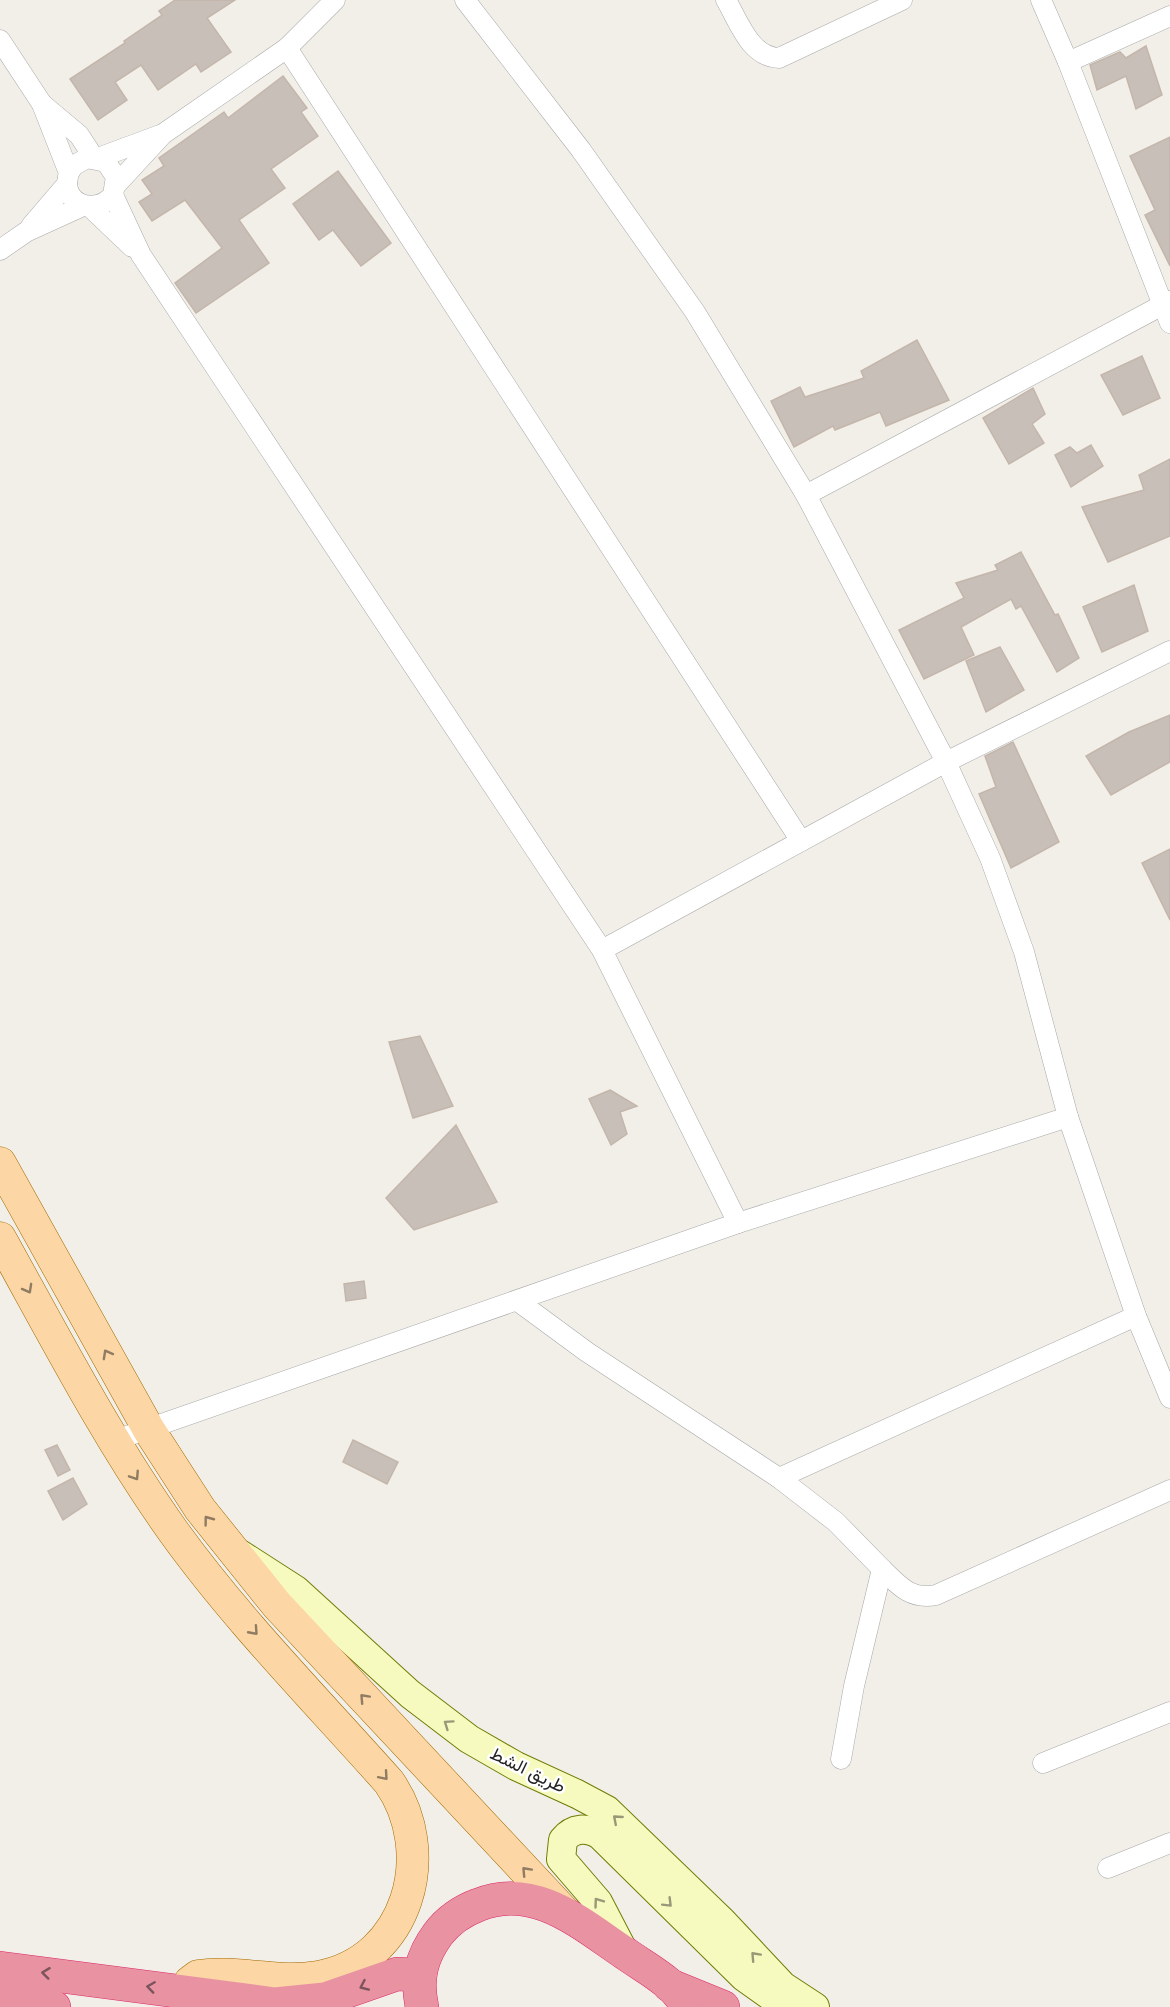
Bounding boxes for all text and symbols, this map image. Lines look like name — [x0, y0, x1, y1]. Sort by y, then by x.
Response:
one-way arrow — [21, 1283, 32, 1293]
one-way arrow — [102, 1350, 114, 1360]
one-way arrow — [128, 1470, 140, 1480]
one-way arrow — [204, 1516, 215, 1527]
one-way arrow — [247, 1624, 258, 1635]
one-way arrow — [360, 1695, 371, 1705]
one-way arrow — [443, 1720, 454, 1731]
street label: طريق الشط — [487, 1741, 570, 1798]
one-way arrow — [377, 1769, 388, 1780]
one-way arrow — [613, 1815, 624, 1826]
one-way arrow — [522, 1867, 533, 1878]
one-way arrow — [661, 1896, 672, 1907]
one-way arrow — [594, 1898, 605, 1909]
one-way arrow — [751, 1953, 762, 1963]
one-way arrow — [41, 1968, 51, 1980]
one-way arrow — [359, 1979, 370, 1991]
one-way arrow — [147, 1982, 156, 1994]

